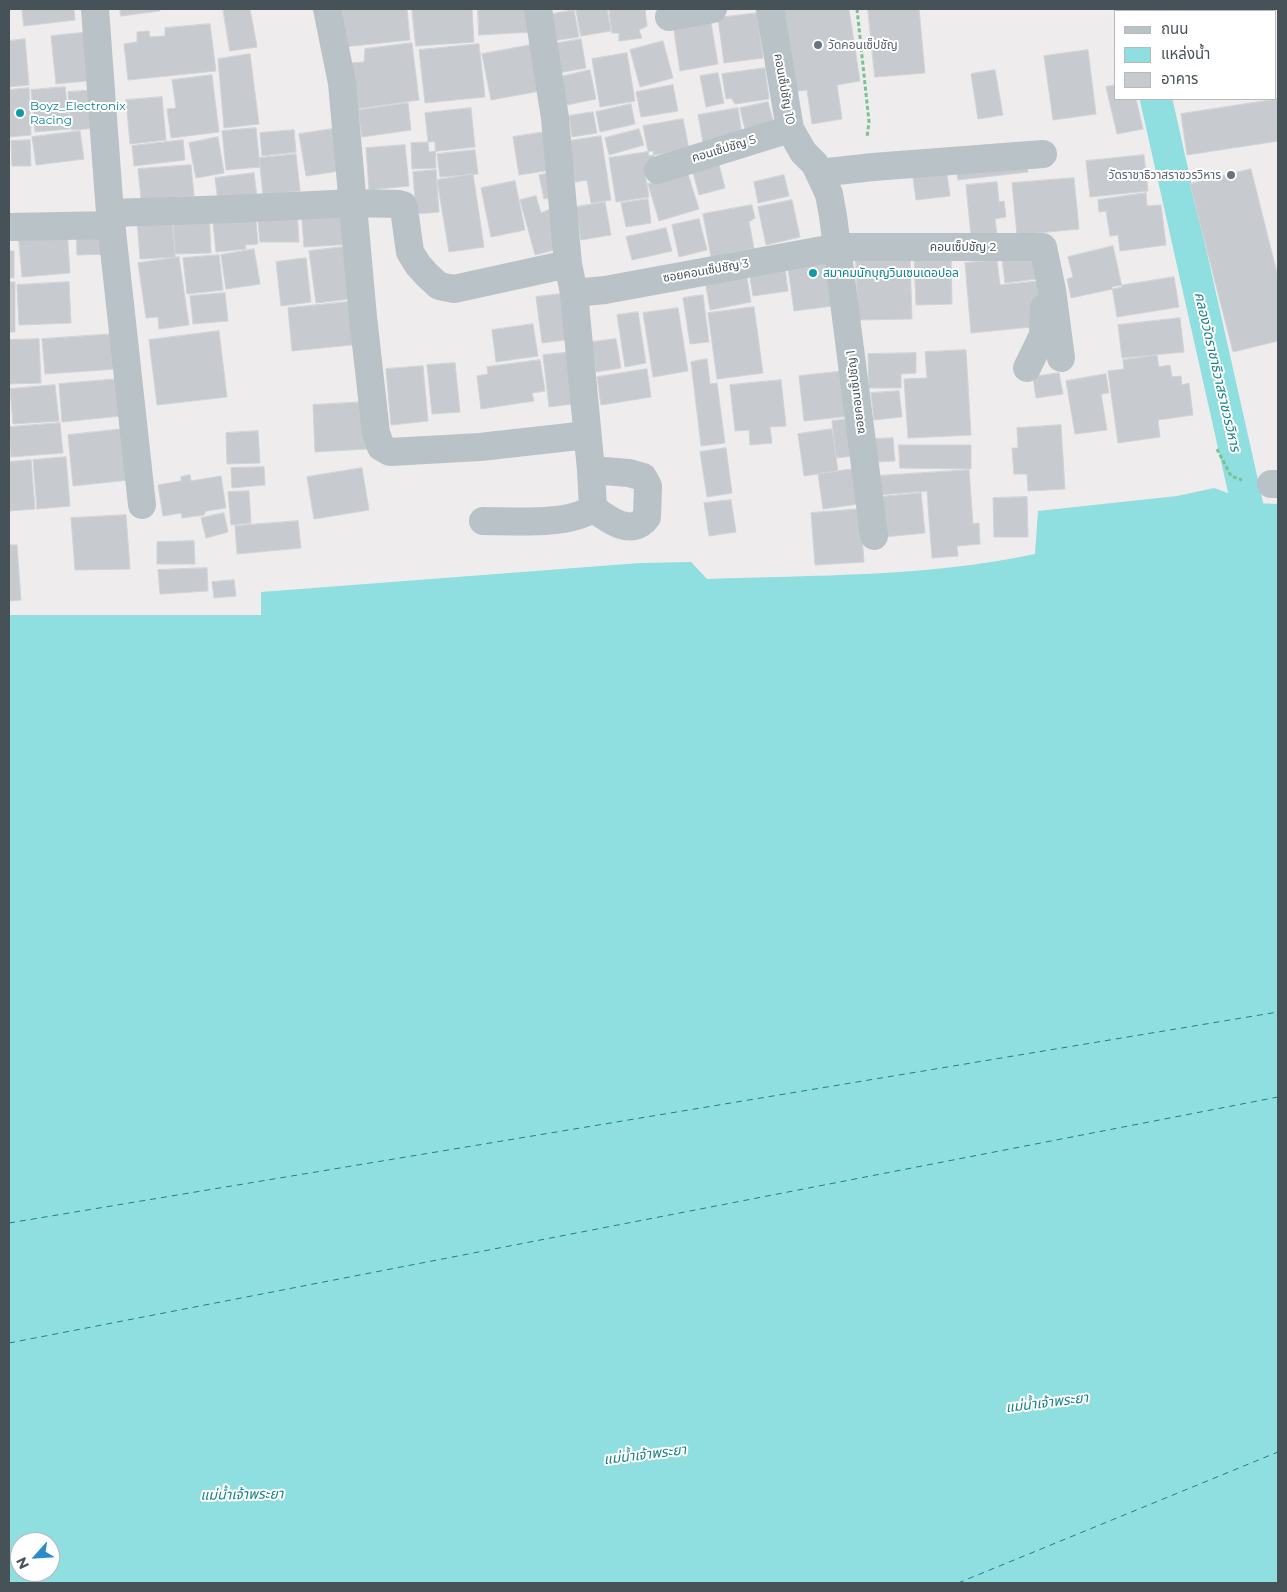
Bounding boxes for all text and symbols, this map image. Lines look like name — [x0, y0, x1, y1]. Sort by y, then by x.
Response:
legend — [1114, 10, 1277, 100]
text: ถนน — [1161, 19, 1188, 38]
place label: วัดคอนเซ็ปชัญ — [828, 38, 898, 52]
marker: วัดคอนเซ็ปชัญ — [812, 39, 824, 51]
text: แหล่งน้ำ — [1161, 44, 1210, 63]
street label: คอนเซ็ปชัญ 10 — [771, 52, 797, 126]
text: อาคาร — [1161, 69, 1198, 88]
place label: Boyz_Electronix Racing — [30, 99, 126, 127]
marker: Boyz_Electronix Racing — [14, 107, 26, 119]
street label: คอนเซ็ปชัญ 5 — [690, 132, 758, 166]
place label: วัดราชาธิวาสราชวรวิหาร — [1109, 168, 1221, 182]
marker: วัดราชาธิวาสราชวรวิหาร — [1225, 169, 1237, 181]
street label: คอนเซ็ปชัญ 2 — [930, 240, 996, 254]
street label: ซอยคอนเซ็ปชัญ 3 — [662, 256, 750, 286]
place label: สมาคมนักบุญวินเซนเดอปอล — [823, 266, 959, 280]
marker: สมาคมนักบุญวินเซนเดอปอล — [807, 267, 819, 279]
water label: คลองวัดราชาธิวาสราชวรวิหาร — [1190, 291, 1244, 453]
street label: ซอยคอนเซ็ปชัญ 1 — [844, 349, 868, 435]
water label: แม่น้ำเจ้าพระยา — [1005, 1390, 1089, 1416]
water label: แม่น้ำเจ้าพระยา — [603, 1442, 687, 1468]
water label: แม่น้ำเจ้าพระยา — [200, 1486, 284, 1504]
north arrow — [10, 1532, 60, 1582]
text: N — [12, 1554, 33, 1572]

